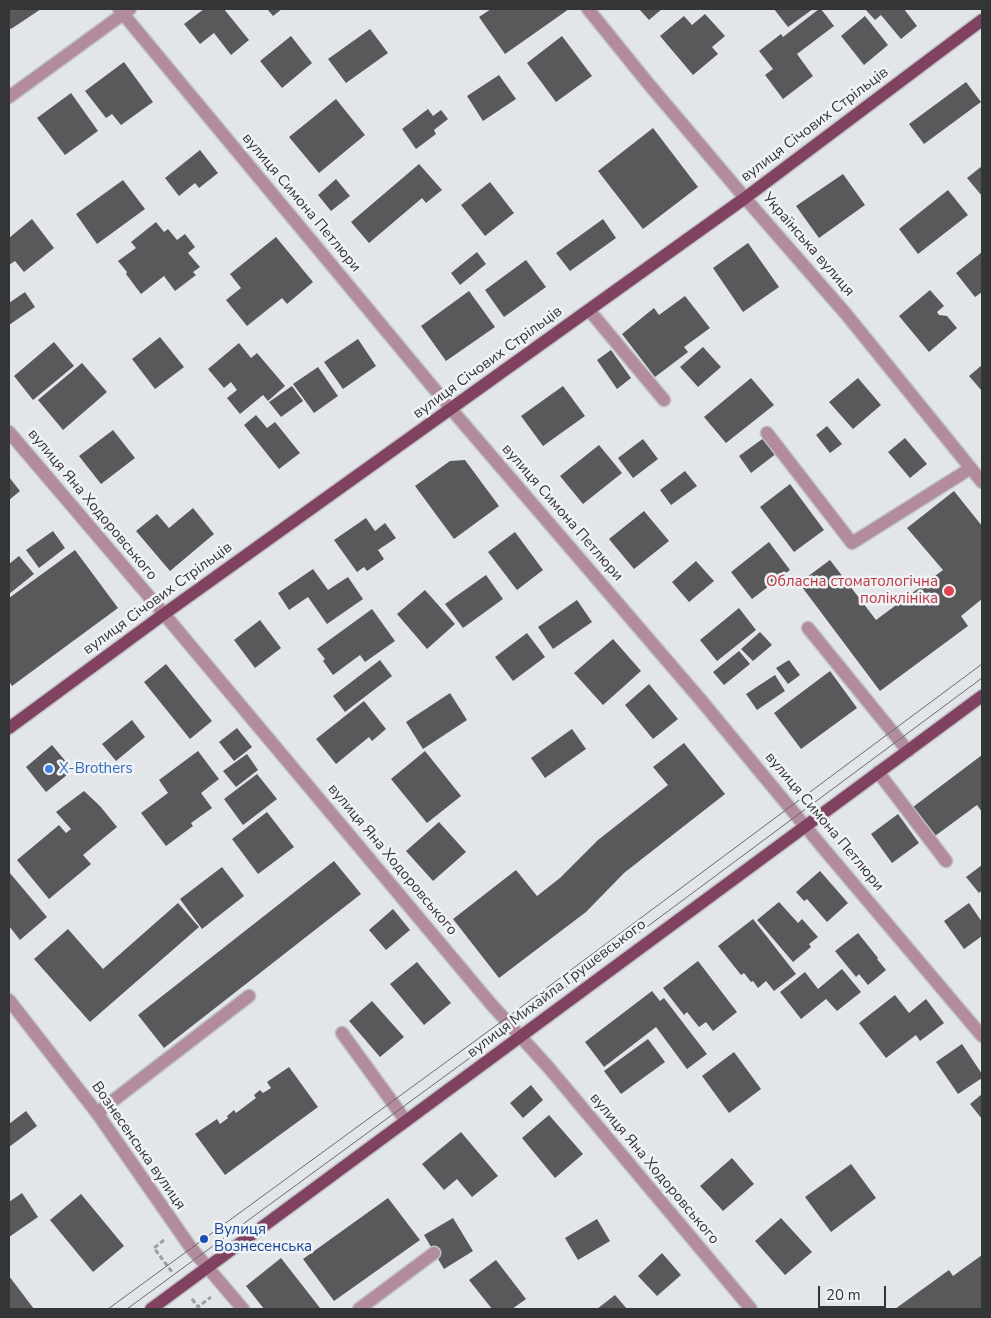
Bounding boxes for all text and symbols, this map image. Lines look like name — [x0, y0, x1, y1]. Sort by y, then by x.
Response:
street label: вулиця Січових Стрільців — [738, 64, 892, 186]
street label: вулиця Симона Петлюри — [238, 130, 364, 276]
street label: Українська вулиця — [758, 190, 858, 300]
street label: вулиця Січових Стрільців — [410, 303, 566, 423]
street label: вулиця Яна Ходоровського — [23, 426, 161, 584]
street label: вулиця Симона Петлюри — [498, 441, 626, 585]
street label: вулиця Січових Стрільців — [80, 539, 236, 659]
place label: Обласна стоматологічна поліклініка — [766, 573, 938, 608]
marker: Обласна стоматологічна поліклініка — [942, 584, 956, 598]
street label: вулиця Симона Петлюри — [761, 749, 887, 895]
place label: X-Brothers — [59, 760, 133, 778]
marker: X-Brothers — [43, 763, 55, 775]
street label: вулиця Яна Ходоровського — [323, 781, 461, 939]
street label: вулиця Михайла Грушевського — [464, 916, 650, 1062]
street label: Вознесенська вулиця — [87, 1079, 189, 1213]
street label: вулиця Яна Ходоровського — [585, 1090, 723, 1248]
place label: Вулиця Вознесенська — [214, 1221, 312, 1256]
marker: Вулиця Вознесенська — [198, 1233, 210, 1245]
scale bar — [821, 1276, 888, 1308]
text: 20 m — [826, 1285, 861, 1305]

